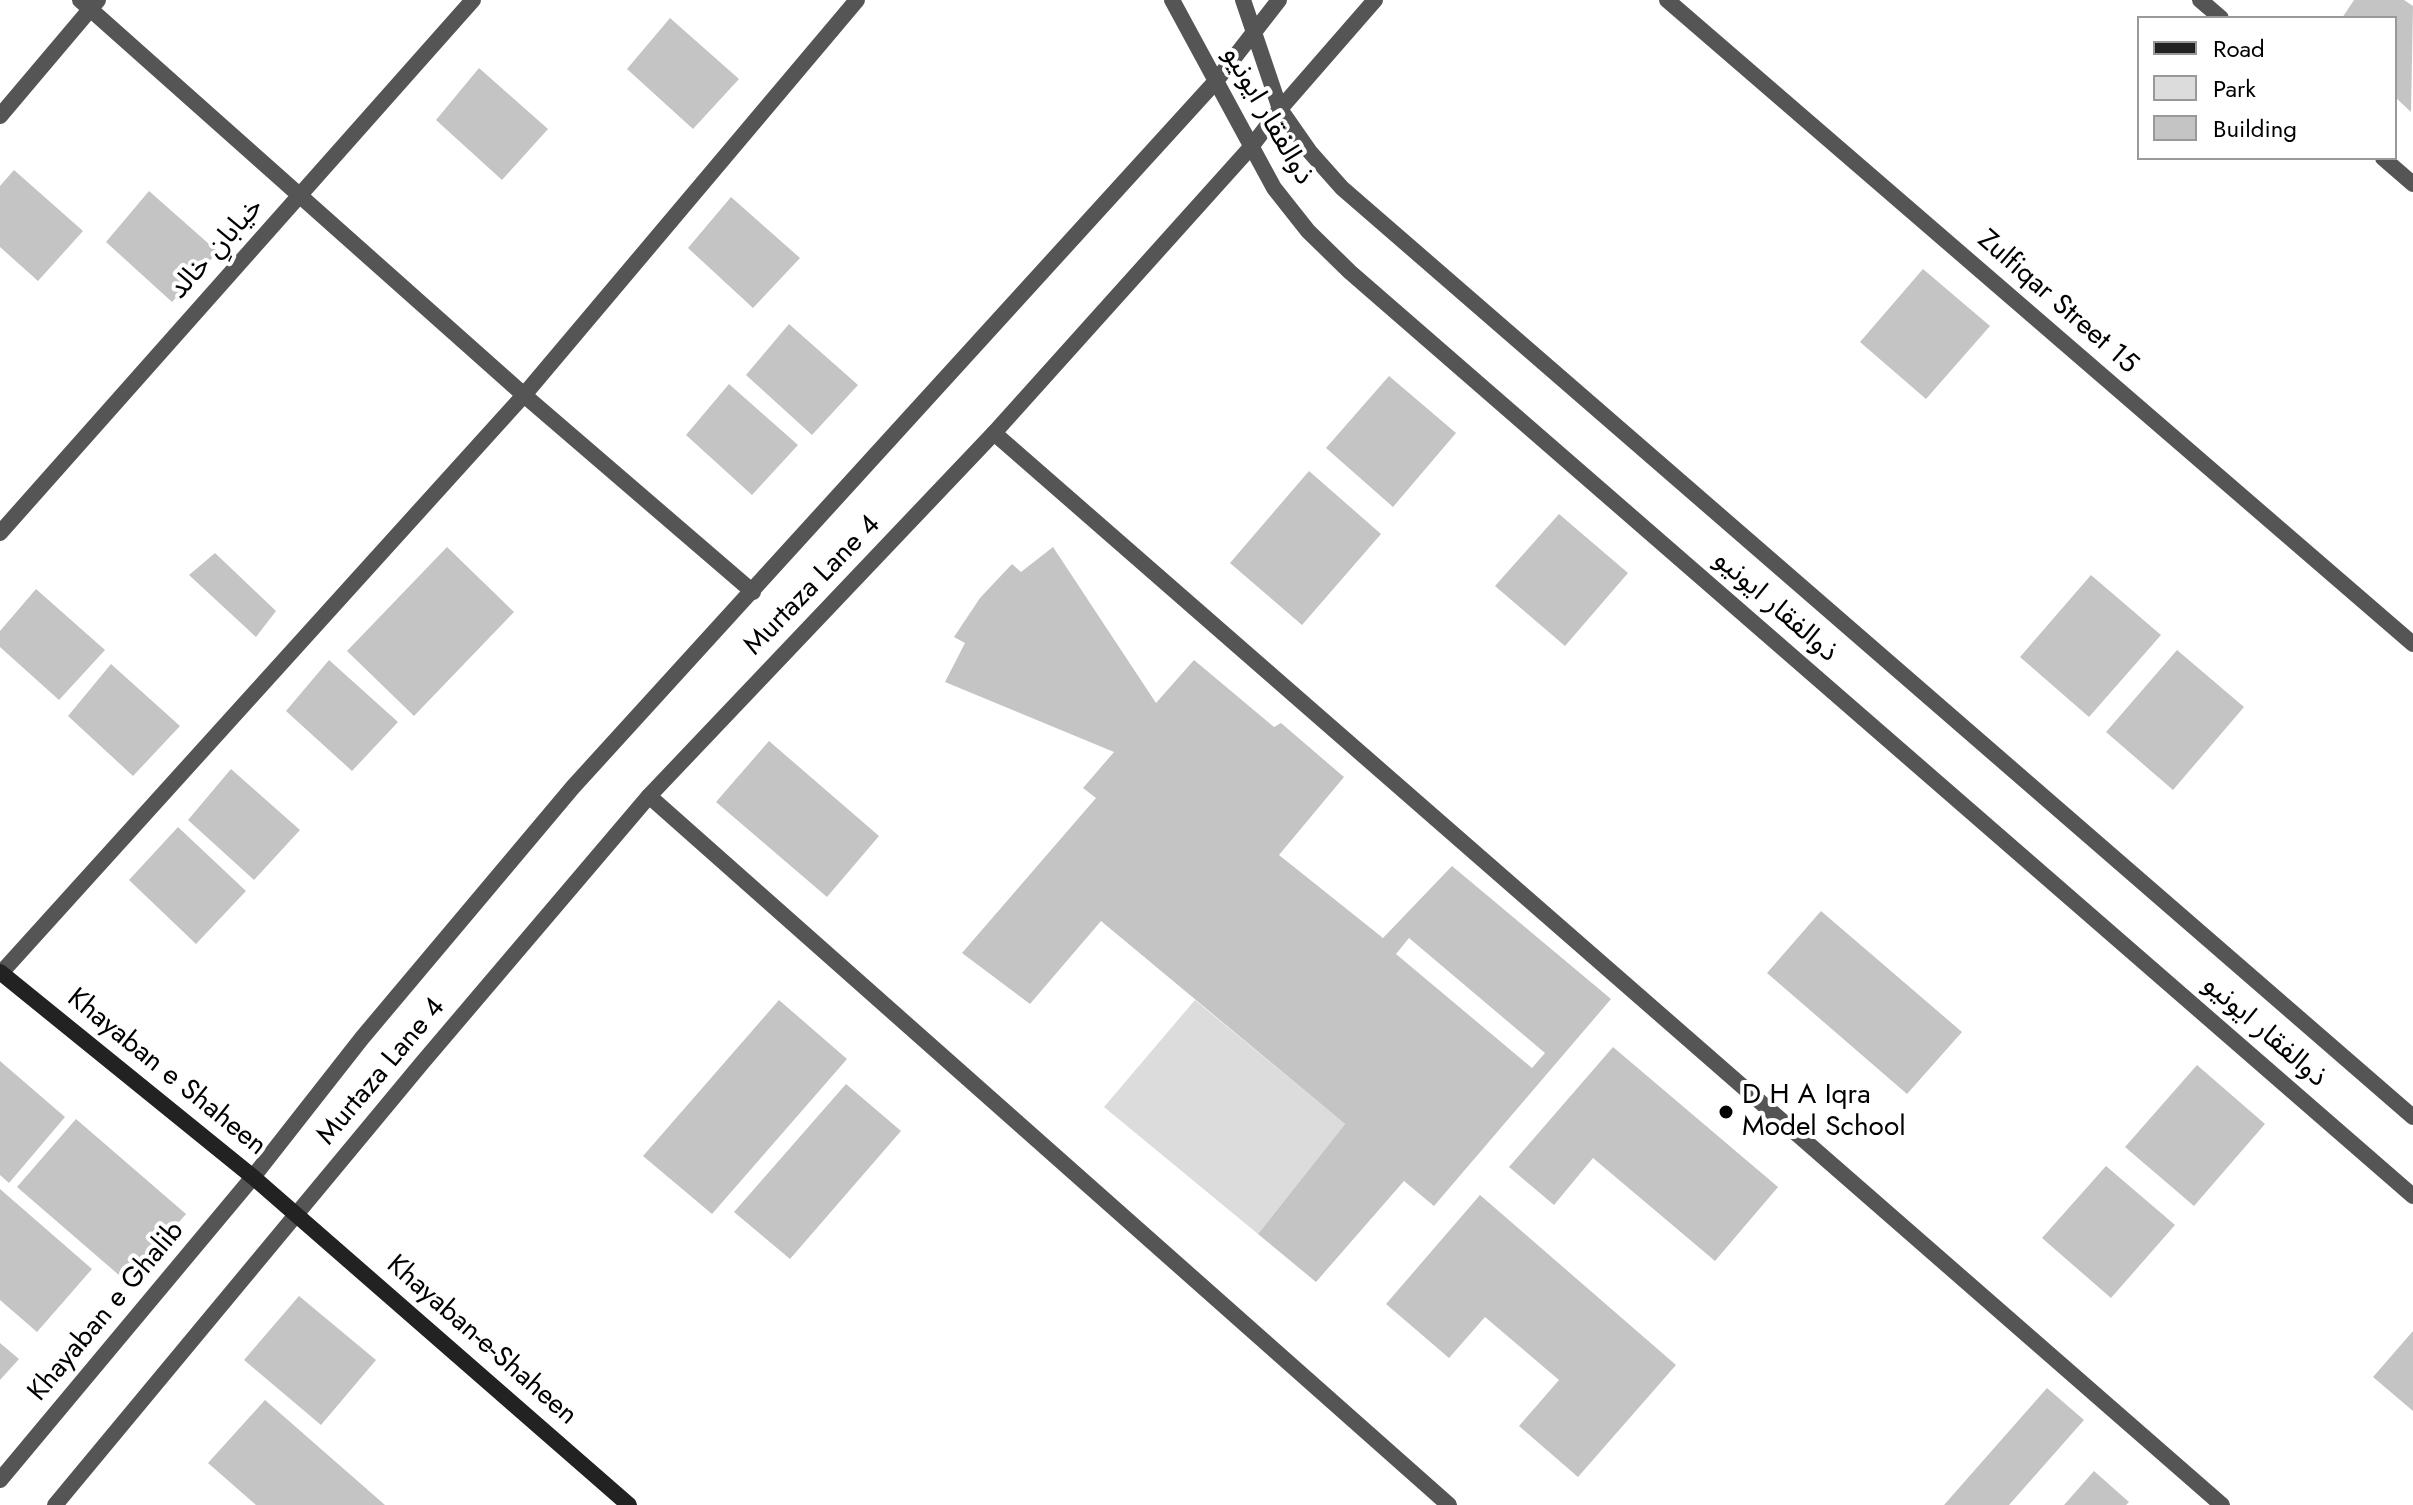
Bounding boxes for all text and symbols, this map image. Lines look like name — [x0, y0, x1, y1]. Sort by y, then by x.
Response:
legend — [2137, 16, 2397, 160]
text: Road — [2213, 31, 2265, 66]
street label: ذوالفقار ایونیو — [1214, 41, 1320, 191]
text: Park — [2213, 71, 2256, 106]
text: Building — [2213, 111, 2297, 146]
street label: خیابانِ خالد — [163, 191, 271, 307]
street label: Zulfiqar Street 15 — [1970, 224, 2144, 382]
street label: Murtaza Lane 4 — [738, 509, 888, 663]
street label: ذوالفقار ایونیو — [1706, 544, 1844, 670]
street label: ذوالفقار ایونیو — [2195, 969, 2333, 1095]
street label: Khayaban e Shaheen — [60, 982, 272, 1164]
street label: Murtaza Lane 4 — [311, 992, 453, 1152]
place label: D H A Iqra Model School — [1742, 1079, 1906, 1145]
marker: D H A Iqra Model School — [1717, 1103, 1735, 1121]
street label: Khayaban e Ghalib — [22, 1215, 192, 1409]
street label: Khayaban-e-Shaheen — [379, 1249, 583, 1433]

